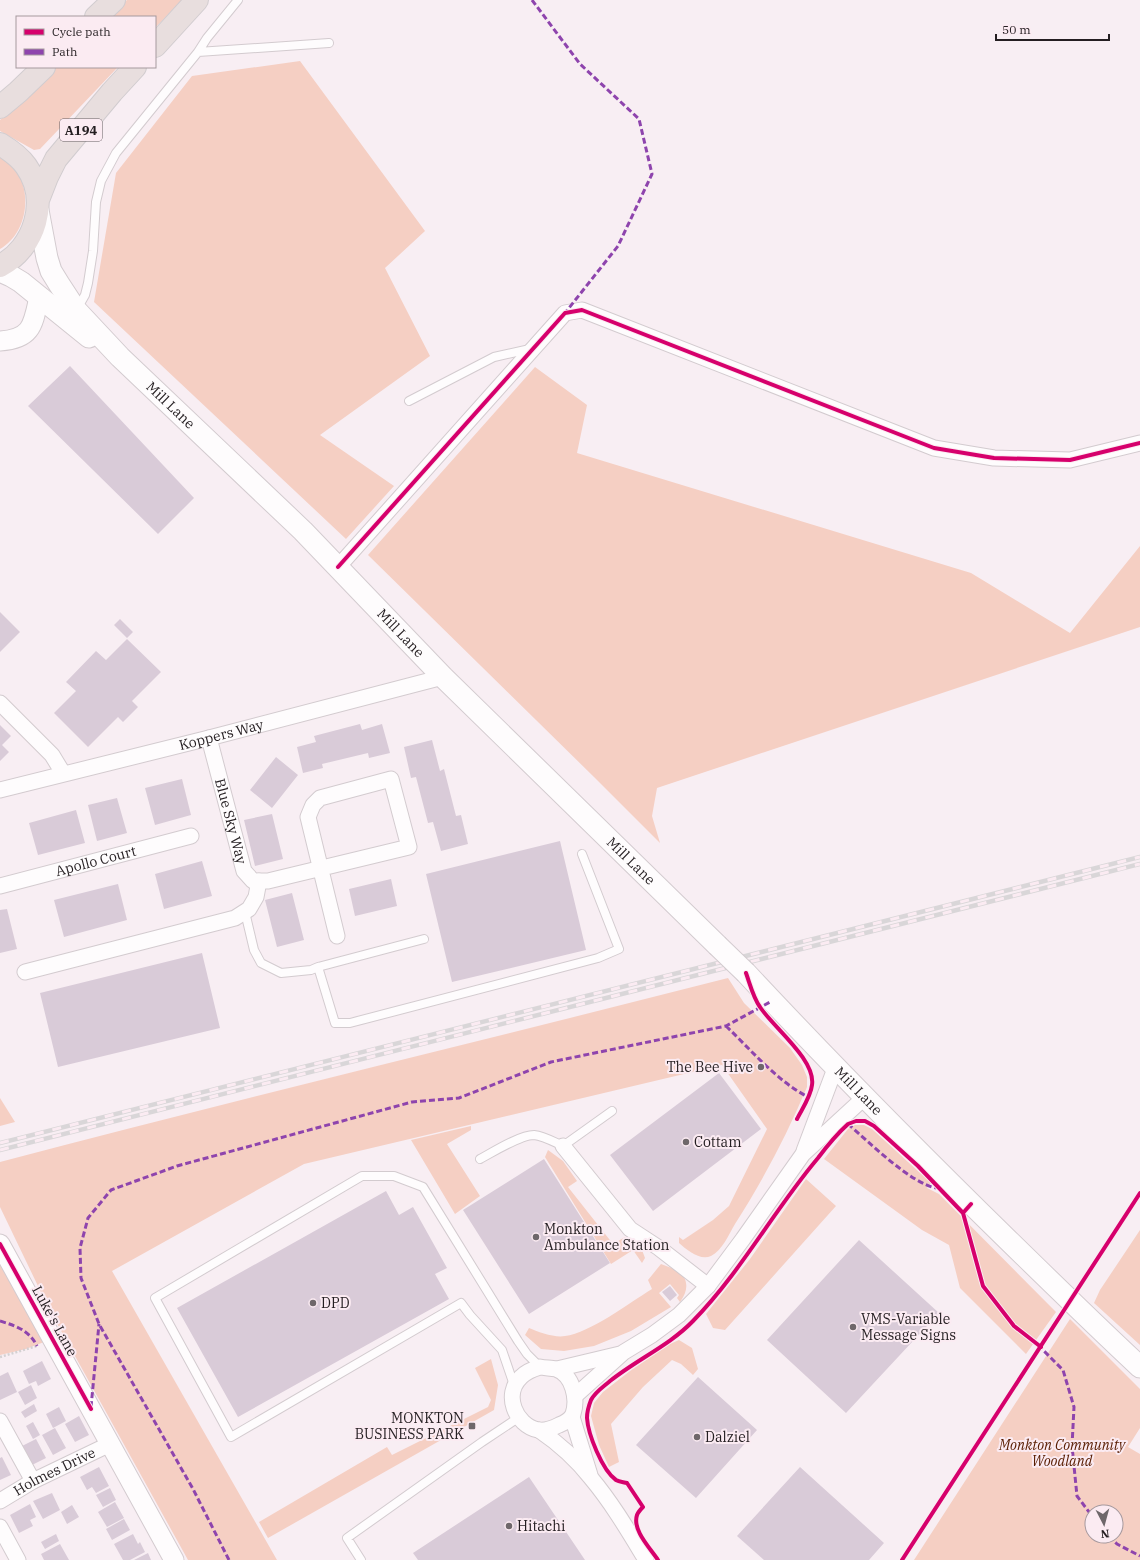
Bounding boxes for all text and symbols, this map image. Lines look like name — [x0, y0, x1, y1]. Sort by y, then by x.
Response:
legend — [16, 16, 156, 68]
scale bar — [996, 16, 1109, 42]
text: 50 m — [1002, 22, 1031, 37]
text: Cycle path — [52, 24, 111, 39]
text: Path — [52, 44, 78, 59]
road number: A194 — [60, 119, 102, 141]
street label: Mill Lane — [142, 378, 199, 433]
street label: Mill Lane — [373, 605, 428, 661]
street label: Koppers Way — [177, 715, 266, 754]
street label: Blue Sky Way — [211, 776, 251, 866]
street label: Mill Lane — [603, 833, 659, 889]
street label: Apollo Court — [54, 842, 138, 880]
place label: The Bee Hive — [666, 1058, 753, 1076]
marker: The Bee Hive — [756, 1062, 766, 1072]
street label: Mill Lane — [831, 1063, 886, 1119]
place label: Cottam — [694, 1133, 742, 1151]
marker: Cottam — [681, 1137, 691, 1147]
place label: Monkton Ambulance Station — [544, 1220, 670, 1254]
marker: Monkton Ambulance Station — [531, 1232, 541, 1242]
street label: Luke's Lane — [28, 1283, 82, 1359]
place label: DPD — [321, 1294, 350, 1312]
marker: DPD — [308, 1298, 318, 1308]
place label: VMS-Variable Message Signs — [861, 1310, 956, 1344]
marker: VMS-Variable Message Signs — [848, 1322, 858, 1332]
place label: MONKTON BUSINESS PARK — [355, 1409, 464, 1443]
marker: MONKTON BUSINESS PARK — [467, 1421, 477, 1431]
place label: Dalziel — [705, 1428, 750, 1446]
marker: Dalziel — [692, 1432, 702, 1442]
park label: Monkton Community Woodland — [998, 1436, 1127, 1470]
street label: Holmes Drive — [10, 1443, 98, 1500]
north arrow — [1084, 1504, 1124, 1544]
place label: Hitachi — [517, 1517, 565, 1535]
marker: Hitachi — [504, 1521, 514, 1531]
text: N — [1100, 1527, 1110, 1541]

